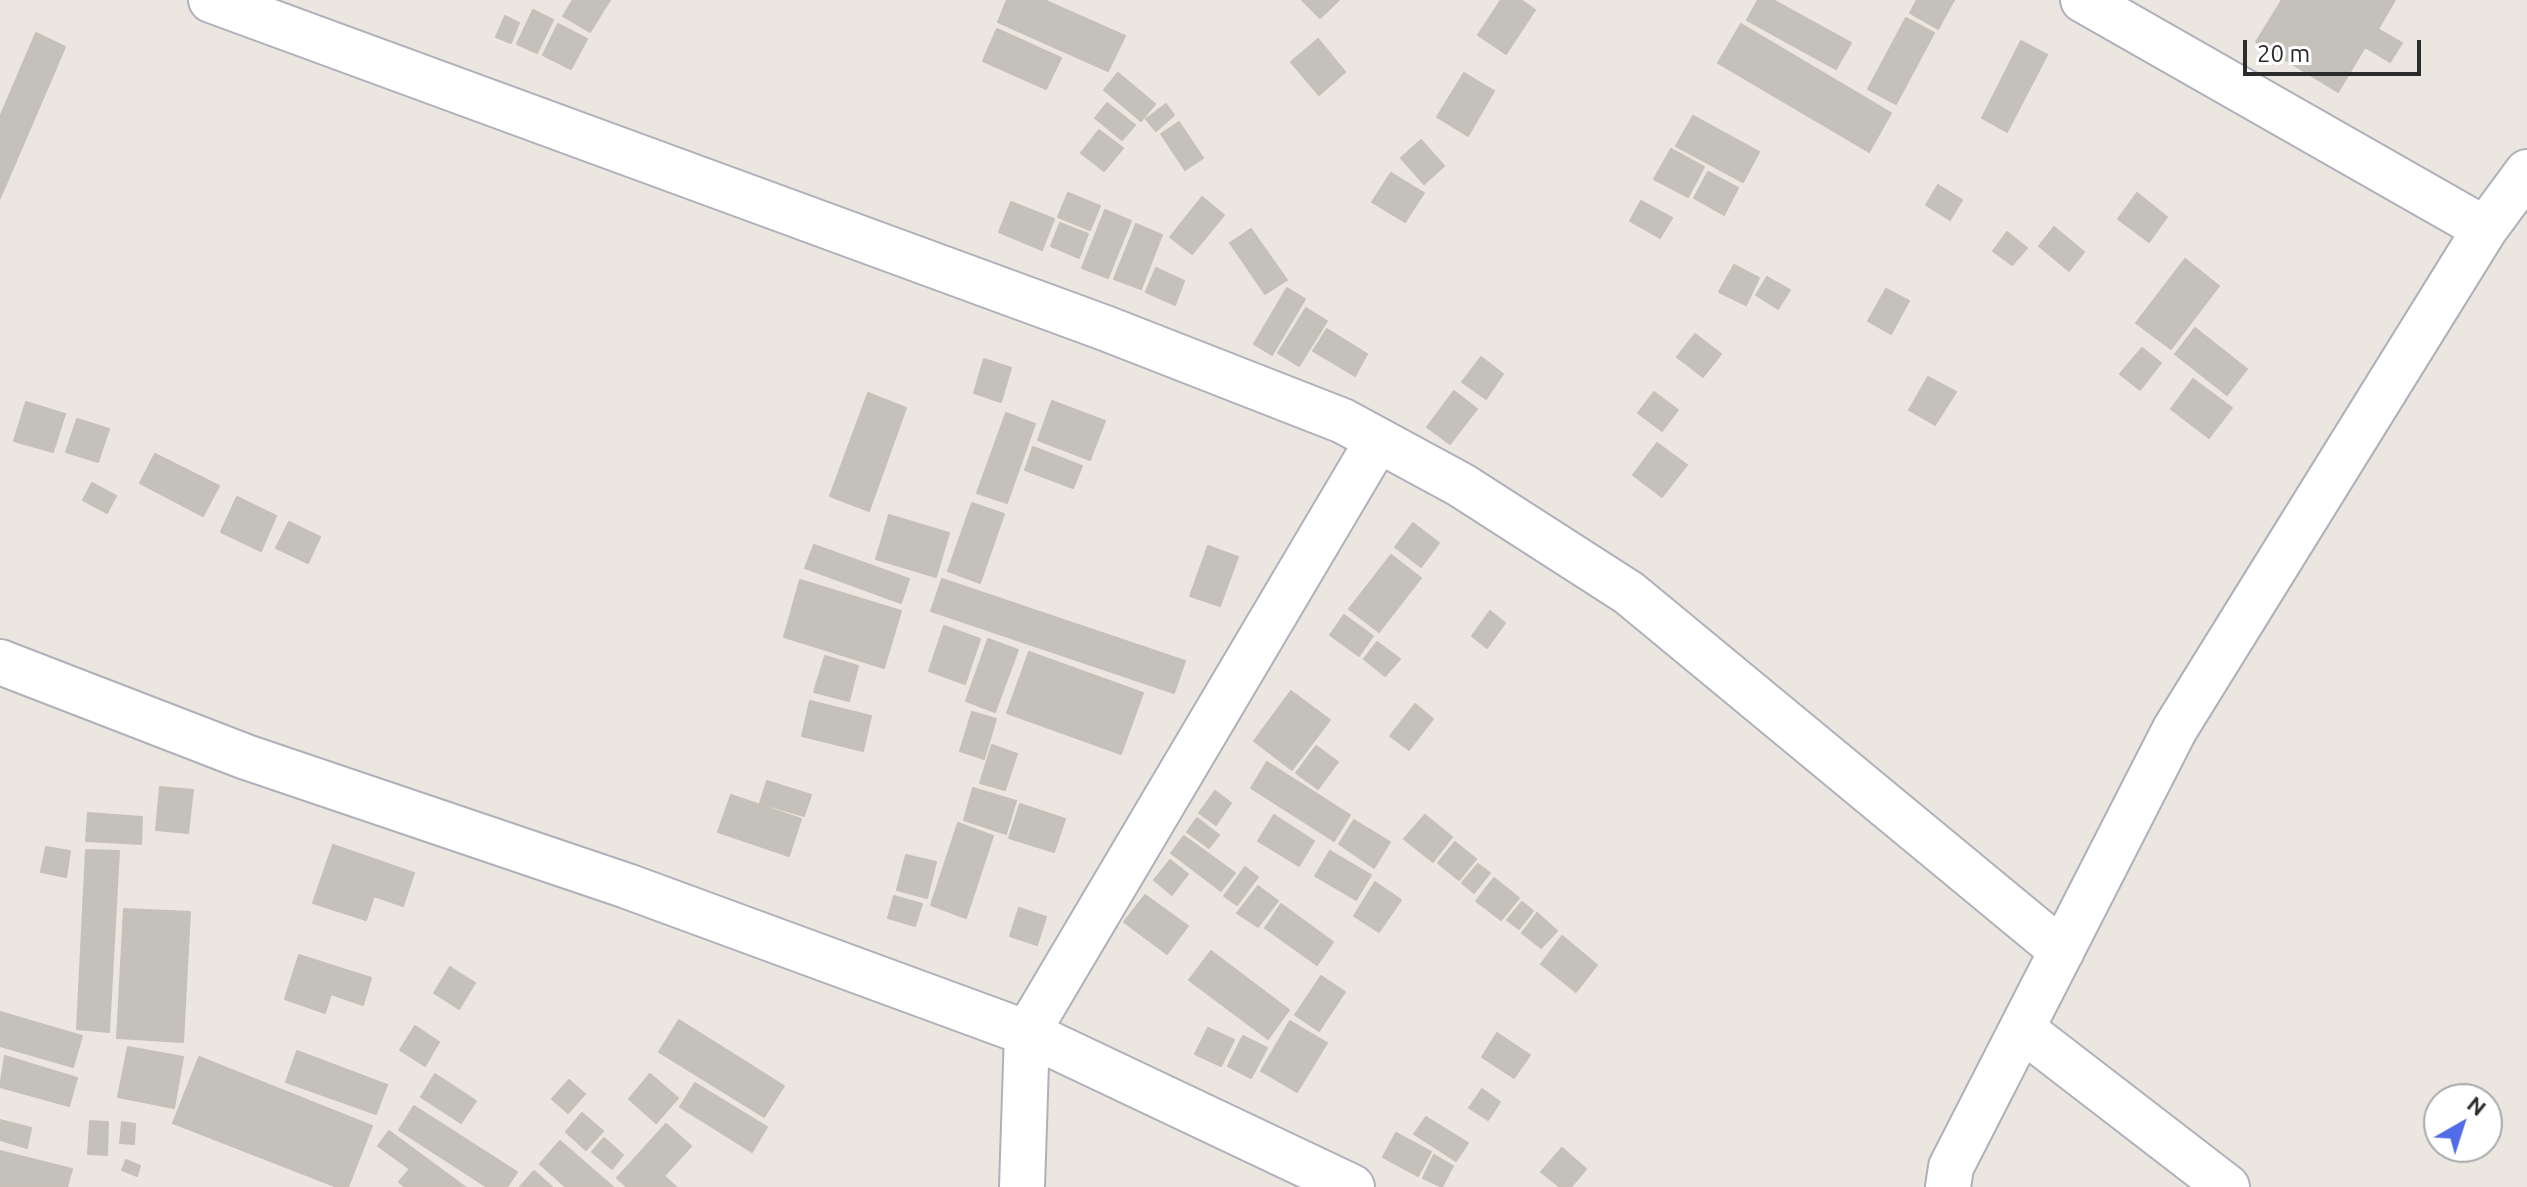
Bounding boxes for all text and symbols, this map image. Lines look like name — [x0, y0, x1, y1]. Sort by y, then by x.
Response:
scale bar — [2247, 24, 2425, 74]
text: 20 m — [2257, 40, 2310, 67]
north arrow — [2423, 1083, 2503, 1163]
text: N — [2463, 1091, 2491, 1120]

